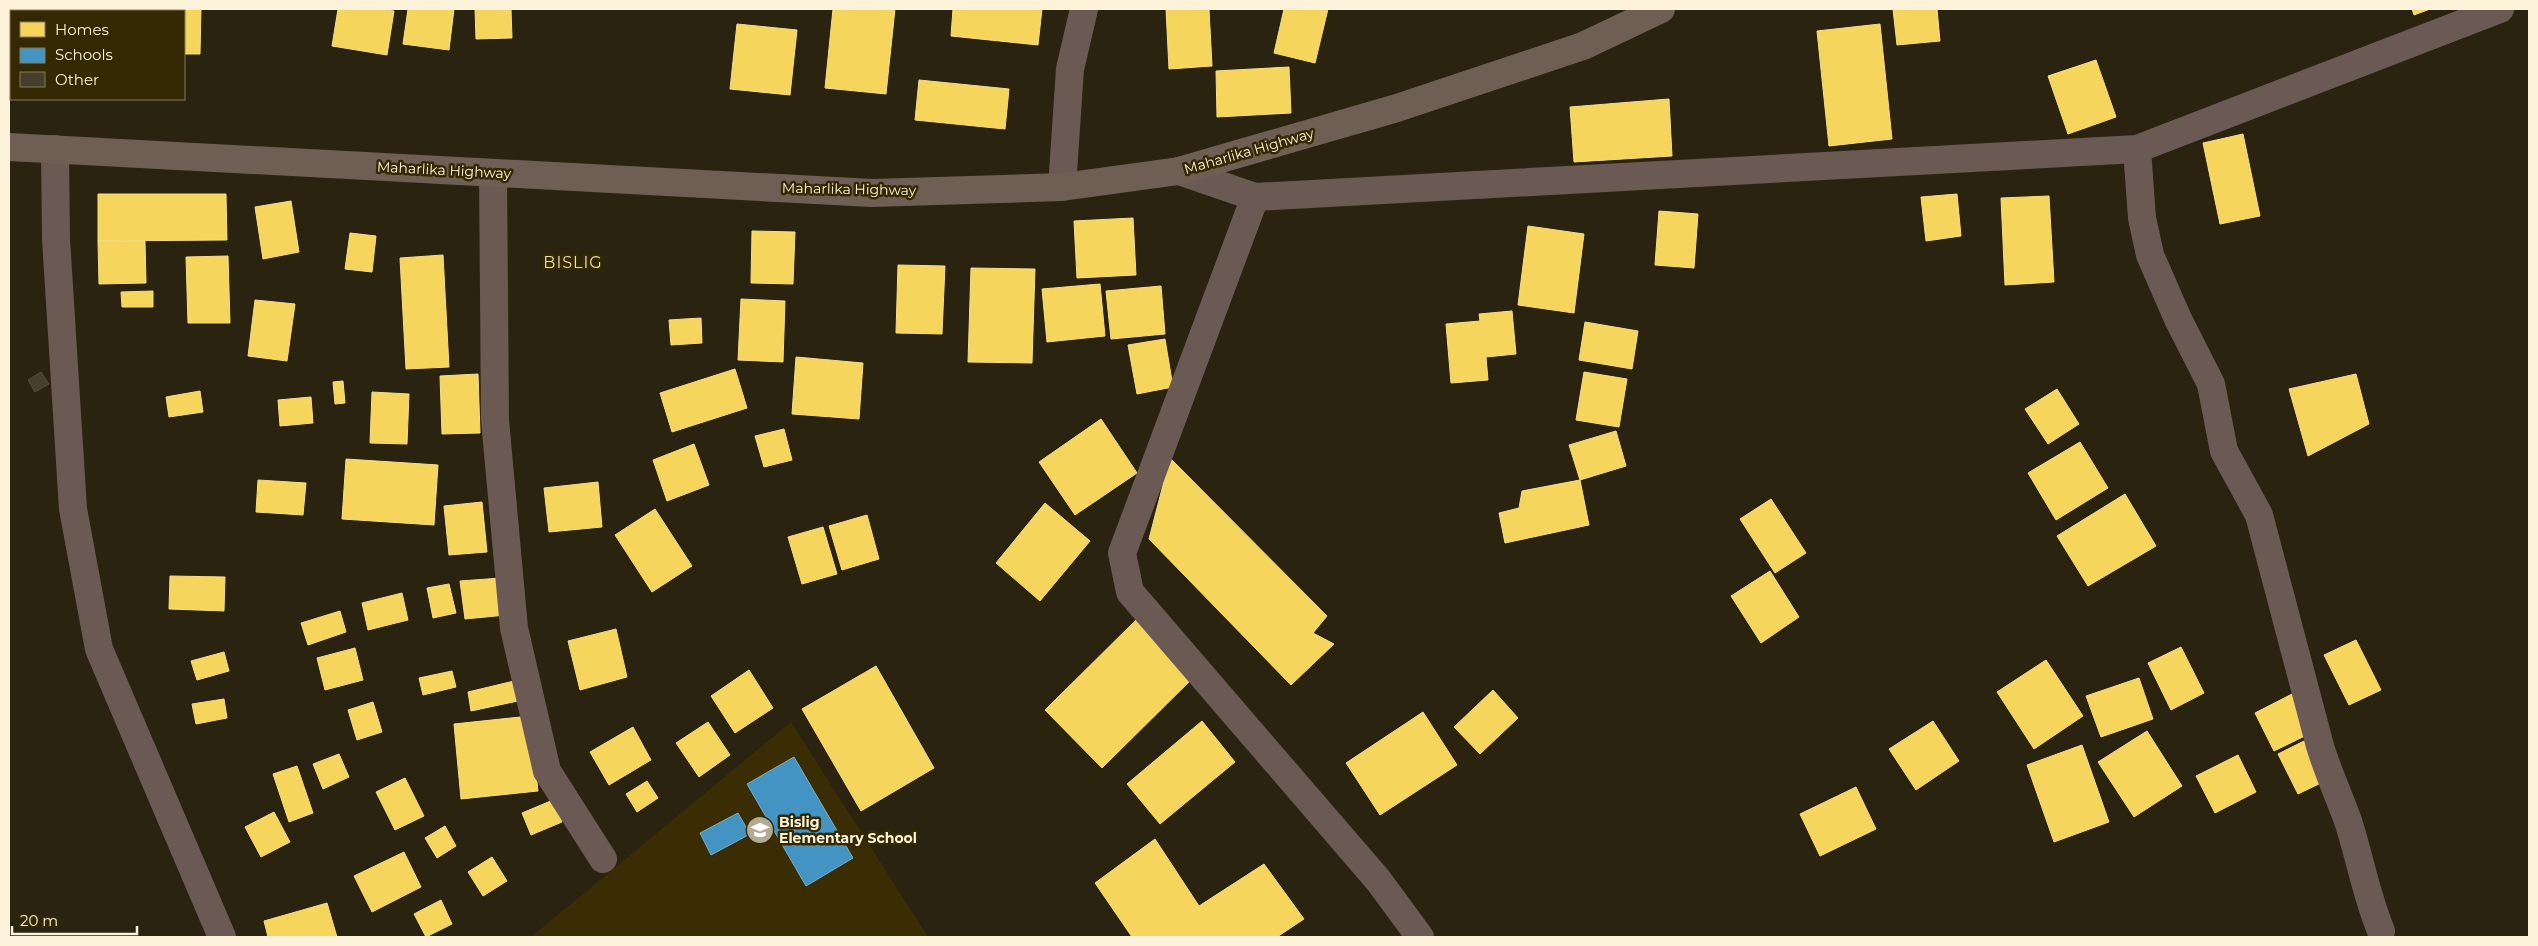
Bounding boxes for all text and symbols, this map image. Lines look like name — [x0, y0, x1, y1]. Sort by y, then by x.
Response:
legend — [10, 10, 185, 100]
text: Homes — [55, 20, 109, 39]
text: Schools — [55, 45, 113, 64]
text: Other — [55, 70, 99, 89]
street label: Maharlika Highway — [1182, 124, 1316, 178]
street label: Maharlika Highway — [377, 157, 512, 183]
street label: Maharlika Highway — [782, 179, 917, 199]
district label: BISLIG — [543, 253, 603, 272]
place label: Bislig Elementary School — [779, 813, 917, 847]
school or university icon: Bislig Elementary School — [745, 815, 775, 845]
scale bar — [12, 904, 138, 936]
text: 20 m — [20, 911, 58, 930]

